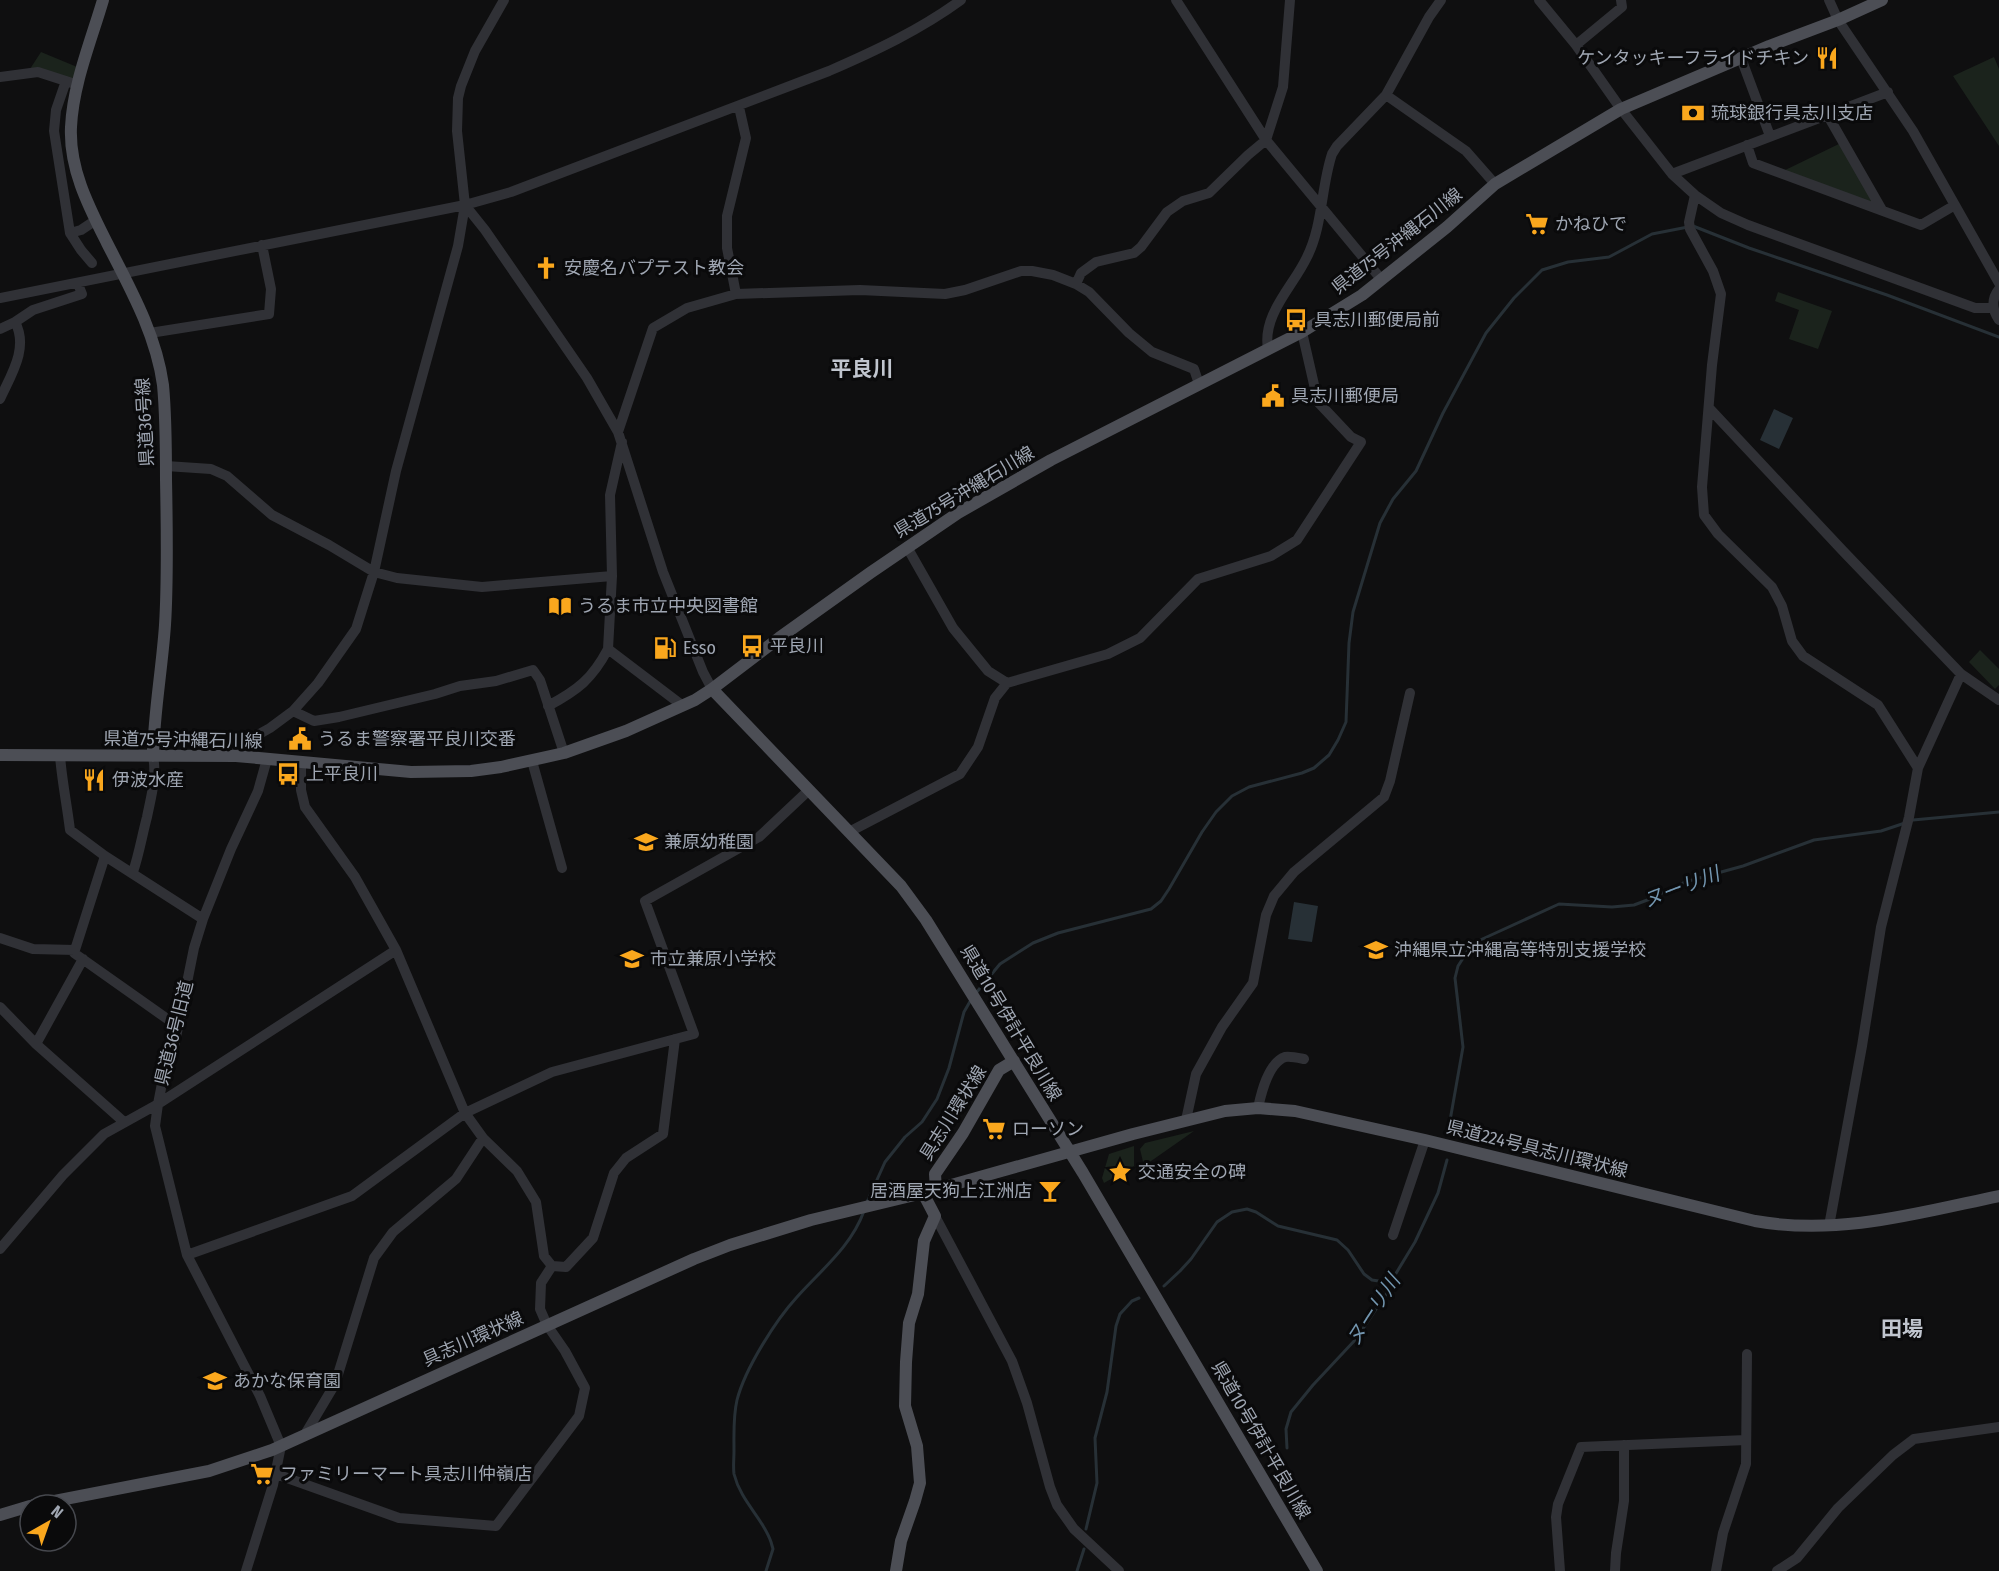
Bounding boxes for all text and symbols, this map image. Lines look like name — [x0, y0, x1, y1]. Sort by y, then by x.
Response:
restaurant icon: ケンタッキーフライドチキン — [1814, 45, 1840, 71]
place label: ケンタッキーフライドチキン — [1577, 47, 1809, 69]
bank icon: 琉球銀行具志川支店 — [1680, 100, 1706, 126]
place label: 琉球銀行具志川支店 — [1711, 102, 1873, 124]
street label: 県道75号沖縄石川線 — [1327, 183, 1467, 299]
supermarket icon: かねひで — [1524, 211, 1550, 237]
place label: かねひで — [1555, 213, 1627, 235]
church icon: 安慶名バプテスト教会 — [533, 255, 559, 281]
place label: 安慶名バプテスト教会 — [564, 257, 744, 279]
bus stop icon: 具志川郵便局前 — [1283, 307, 1309, 333]
place label: 具志川郵便局前 — [1314, 309, 1440, 331]
district label: 平良川 — [831, 356, 894, 382]
street label: 県道36号線 — [132, 377, 158, 467]
public building icon: 具志川郵便局 — [1260, 383, 1286, 409]
place label: 具志川郵便局 — [1291, 385, 1399, 407]
street label: 県道75号沖縄石川線 — [890, 442, 1038, 542]
library icon: うるま市立中央図書館 — [547, 593, 573, 619]
place label: うるま市立中央図書館 — [578, 595, 758, 617]
bus stop icon: 平良川 — [739, 633, 765, 659]
fuel station icon: Esso — [652, 635, 678, 661]
place label: 平良川 — [770, 635, 824, 657]
place label: Esso — [683, 637, 716, 659]
public building icon: うるま警察署平良川交番 — [287, 726, 313, 752]
street label: 県道75号沖縄石川線 — [103, 728, 263, 752]
place label: うるま警察署平良川交番 — [318, 728, 516, 750]
bus stop icon: 上平良川 — [275, 761, 301, 787]
place label: 上平良川 — [306, 763, 378, 785]
restaurant icon: 伊波水産 — [81, 767, 107, 793]
place label: 伊波水産 — [112, 769, 184, 791]
school or university icon: 兼原幼稚園 — [633, 829, 659, 855]
place label: 兼原幼稚園 — [664, 831, 754, 853]
water label: ヌーリ川 — [1639, 861, 1725, 913]
school or university icon: 沖縄県立沖縄高等特別支援学校 — [1363, 937, 1389, 963]
place label: 沖縄県立沖縄高等特別支援学校 — [1394, 939, 1646, 961]
street label: 県道10号伊計平良川線 — [956, 941, 1066, 1105]
school or university icon: 市立兼原小学校 — [619, 946, 645, 972]
place label: 市立兼原小学校 — [650, 948, 776, 970]
street label: 県道36号旧道 — [150, 978, 198, 1088]
street label: 具志川環状線 — [915, 1061, 991, 1165]
supermarket icon: ローソン — [981, 1116, 1007, 1142]
street label: 県道224号具志川環状線 — [1444, 1116, 1630, 1182]
place label: ローソン — [1012, 1118, 1084, 1140]
place icon: 交通安全の碑 — [1107, 1159, 1133, 1185]
place label: 交通安全の碑 — [1138, 1161, 1246, 1183]
bar icon: 居酒屋天狗上江洲店 — [1037, 1178, 1063, 1204]
place label: 居酒屋天狗上江洲店 — [870, 1180, 1032, 1202]
water label: ヌーリ川 — [1341, 1268, 1406, 1350]
street label: 具志川環状線 — [419, 1307, 527, 1371]
district label: 田場 — [1881, 1316, 1923, 1342]
street label: 県道10号伊計平良川線 — [1207, 1357, 1315, 1523]
school or university icon: あかな保育園 — [202, 1368, 228, 1394]
place label: あかな保育園 — [233, 1370, 341, 1392]
supermarket icon: ファミリーマート具志川仲嶺店 — [249, 1461, 275, 1487]
place label: ファミリーマート具志川仲嶺店 — [280, 1463, 532, 1485]
north arrow — [18, 1493, 78, 1553]
text: N — [48, 1502, 67, 1522]

